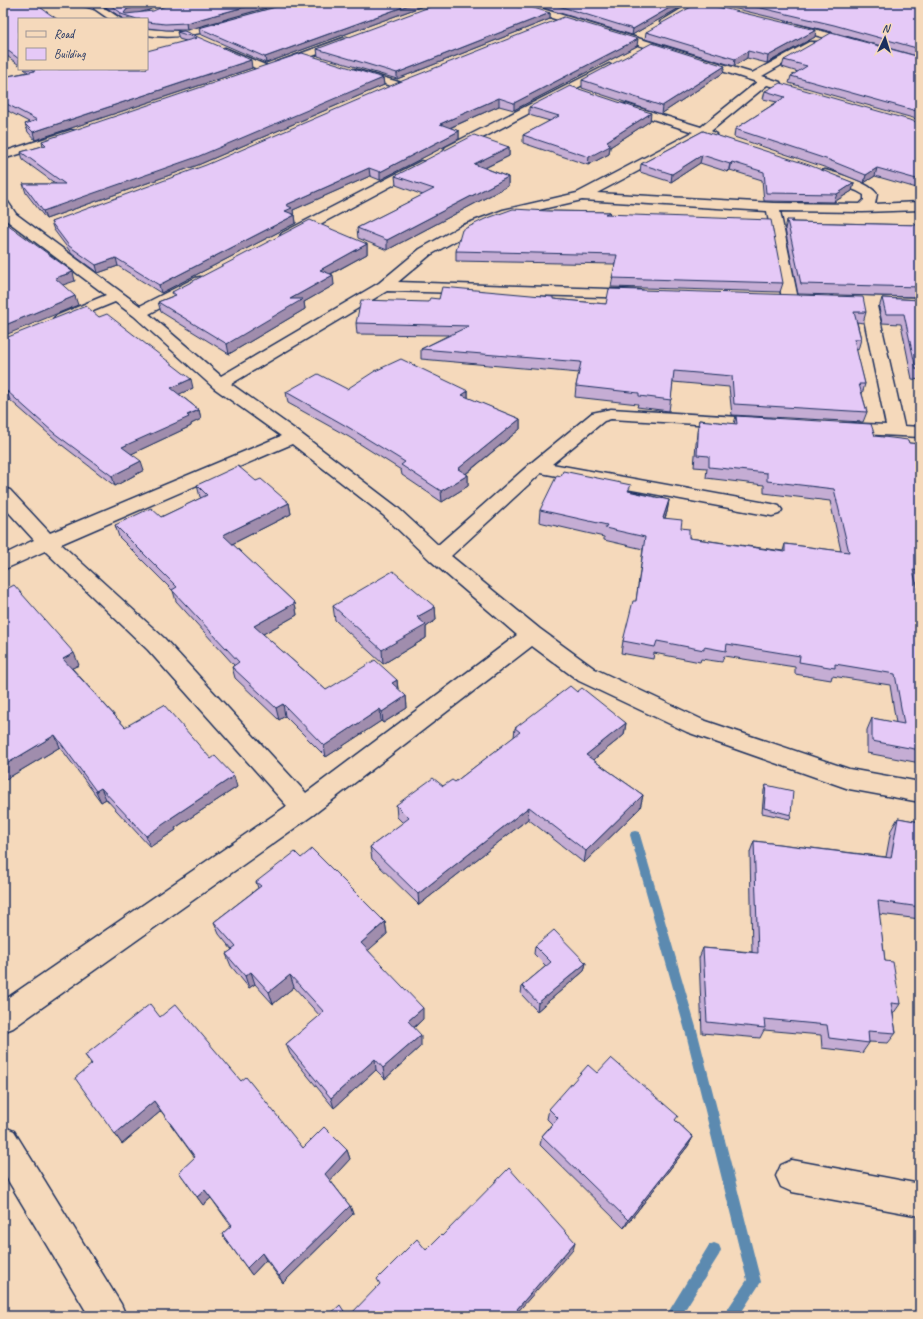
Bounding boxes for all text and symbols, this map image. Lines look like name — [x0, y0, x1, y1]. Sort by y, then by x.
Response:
legend — [18, 18, 148, 70]
north arrow — [865, 18, 905, 58]
text: N — [882, 21, 892, 35]
text: Road — [54, 26, 76, 42]
text: Building — [54, 46, 86, 62]

